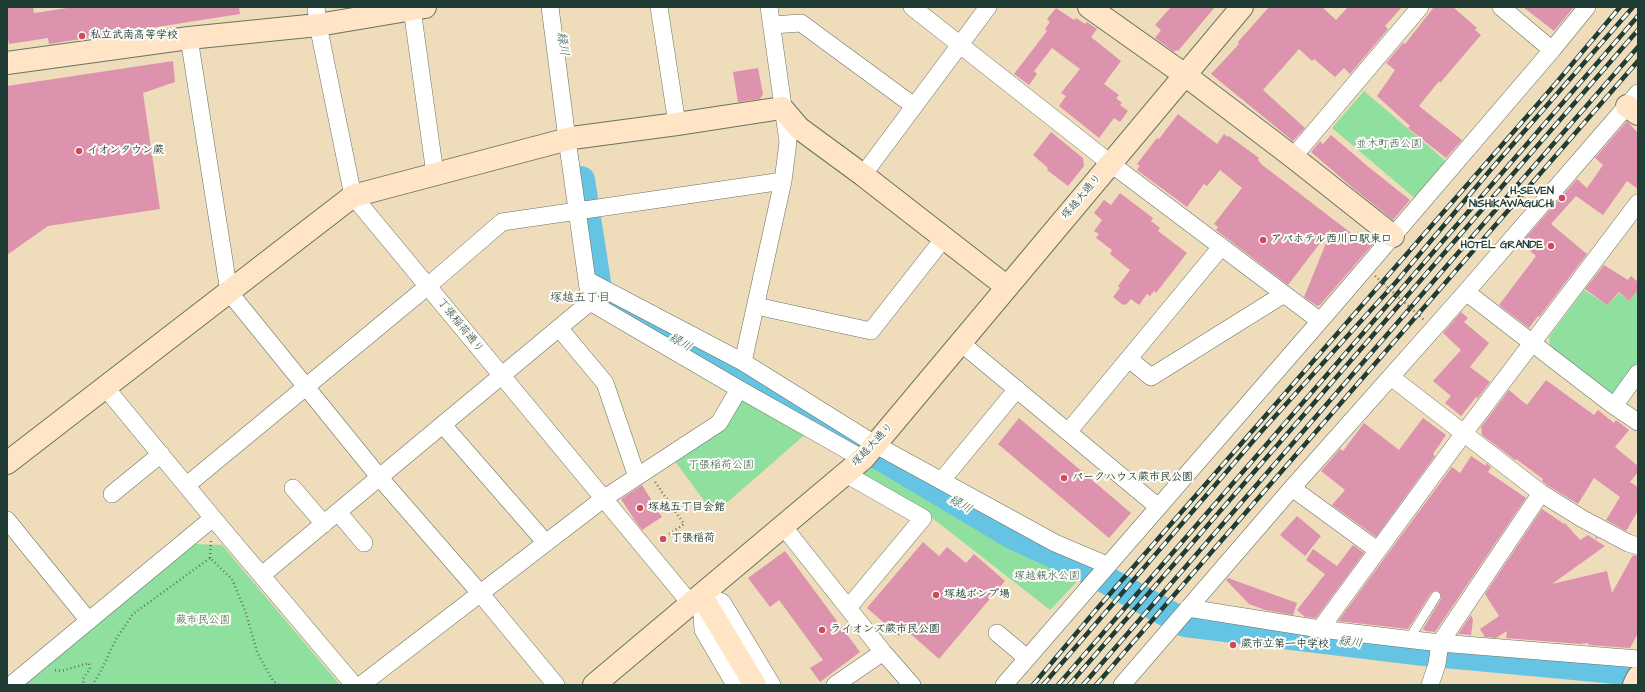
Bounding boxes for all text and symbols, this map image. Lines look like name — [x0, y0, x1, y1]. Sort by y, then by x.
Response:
place label: 私立武南高等学校 — [90, 29, 178, 43]
marker: 私立武南高等学校 — [77, 31, 87, 41]
water label: 緑川 — [553, 31, 571, 57]
park label: 並木町西公園 — [1356, 138, 1422, 152]
place label: イオンタウン蕨 — [87, 144, 164, 158]
marker: イオンタウン蕨 — [74, 146, 84, 156]
street label: 塚越大通り — [1059, 172, 1105, 222]
place label: H-SEVEN NISHIKAWAGUCHI — [1469, 185, 1554, 211]
marker: H-SEVEN NISHIKAWAGUCHI — [1557, 193, 1567, 203]
place label: アパホテル西川口駅東口 — [1271, 233, 1392, 247]
marker: アパホテル西川口駅東口 — [1258, 235, 1268, 245]
place label: HOTEL GRANDE — [1461, 239, 1543, 253]
marker: HOTEL GRANDE — [1546, 241, 1556, 251]
district label: 塚越五丁目 — [550, 291, 610, 305]
street label: 丁張稲荷通り — [434, 296, 486, 356]
water label: 緑川 — [666, 331, 694, 355]
street label: 塚越大通り — [849, 420, 897, 470]
park label: 丁張稲荷公園 — [688, 459, 754, 473]
place label: パークハウス蕨市民公園 — [1072, 471, 1193, 485]
marker: パークハウス蕨市民公園 — [1059, 473, 1069, 483]
water label: 緑川 — [946, 493, 974, 517]
place label: 塚越五丁目会館 — [648, 501, 725, 515]
marker: 塚越五丁目会館 — [635, 503, 645, 513]
place label: 丁張稲荷 — [671, 532, 715, 546]
marker: 丁張稲荷 — [658, 534, 668, 544]
park label: 塚越親水公園 — [1014, 570, 1080, 584]
place label: 塚越ポンプ場 — [944, 588, 1010, 602]
marker: 塚越ポンプ場 — [931, 590, 941, 600]
park label: 蕨市民公園 — [176, 614, 230, 628]
place label: ライオンズ蕨市民公園 — [830, 623, 940, 637]
marker: ライオンズ蕨市民公園 — [817, 625, 827, 635]
water label: 緑川 — [1337, 634, 1363, 652]
place label: 蕨市立第一中学校 — [1241, 638, 1329, 652]
marker: 蕨市立第一中学校 — [1228, 640, 1238, 650]

